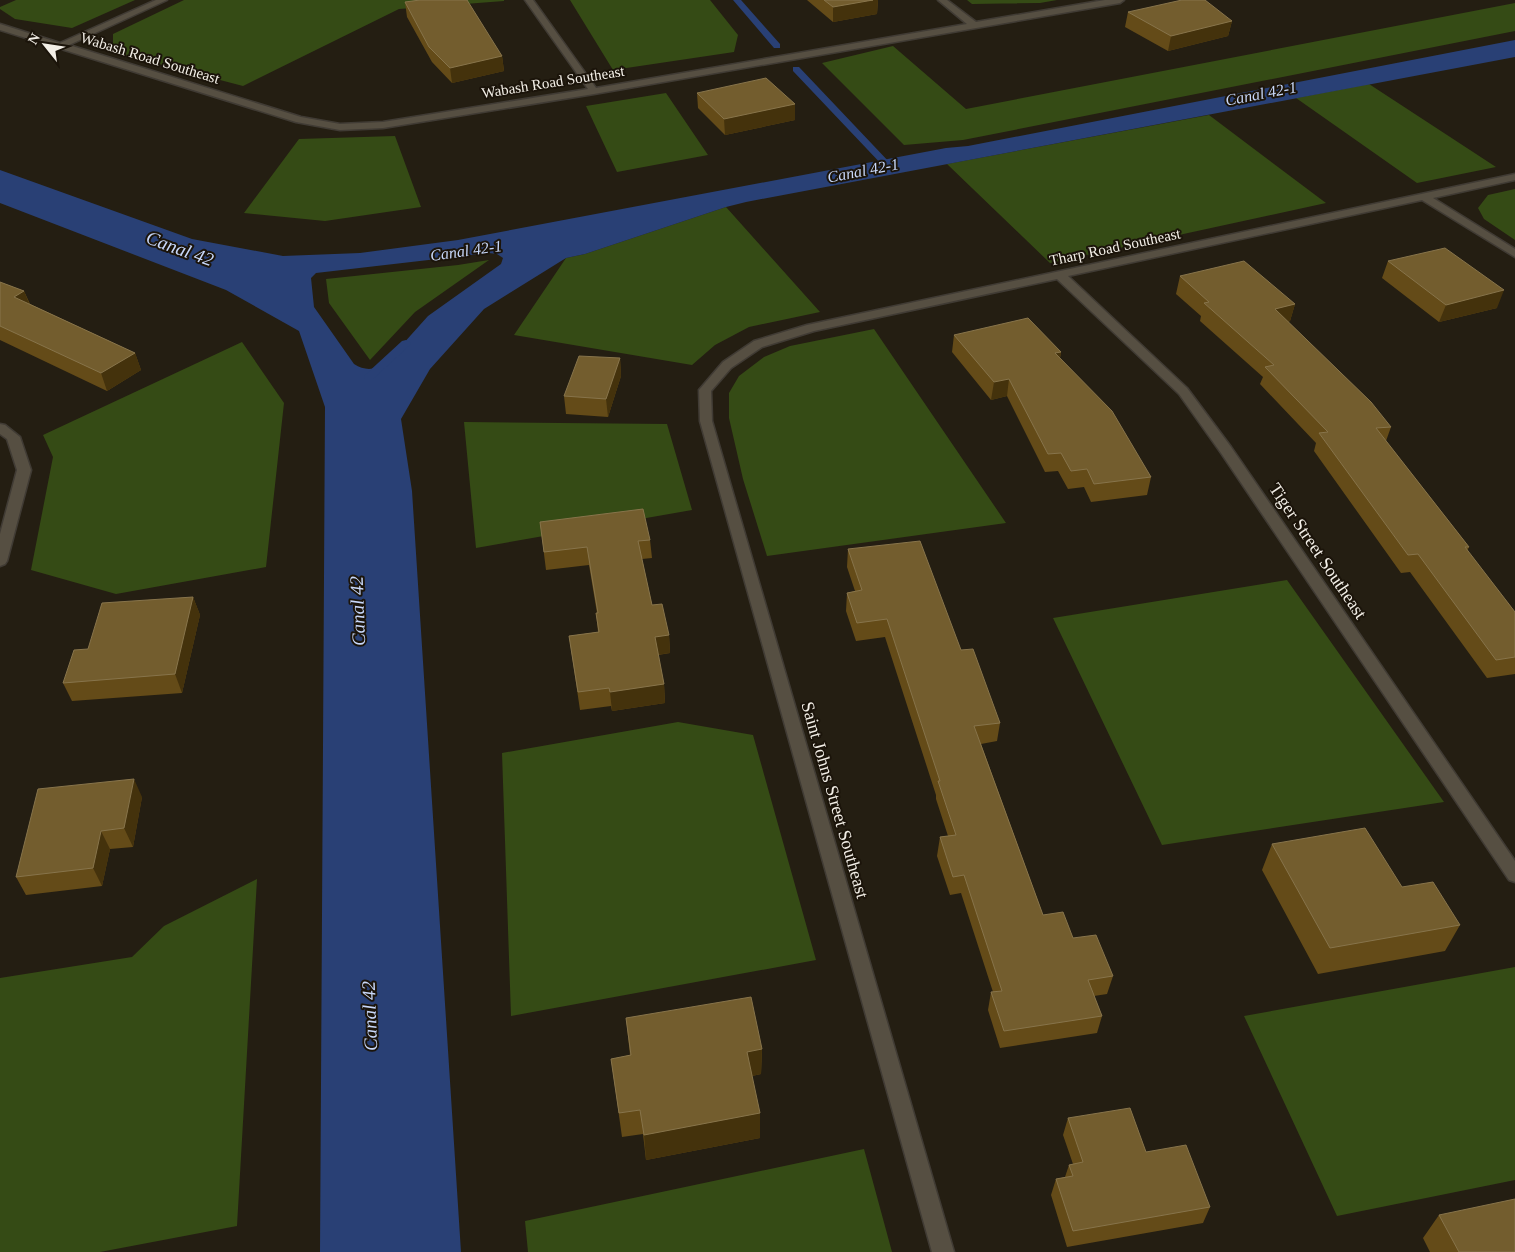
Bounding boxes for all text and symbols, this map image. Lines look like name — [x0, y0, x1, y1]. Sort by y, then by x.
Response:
north arrow — [20, 20, 70, 70]
street label: Wabash Road Southeast — [79, 29, 222, 87]
text: N — [25, 31, 43, 47]
street label: Wabash Road Southeast — [480, 63, 626, 101]
water label: Canal 42-1 — [1224, 78, 1298, 109]
water label: Canal 42-1 — [826, 155, 900, 186]
street label: Tharp Road Southeast — [1048, 225, 1183, 269]
water label: Canal 42 — [143, 227, 217, 271]
water label: Canal 42-1 — [429, 237, 503, 264]
street label: Tiger Street Southeast — [1265, 479, 1371, 623]
water label: Canal 42 — [346, 575, 369, 646]
street label: Saint Johns Street Southeast — [797, 699, 873, 901]
water label: Canal 42 — [358, 980, 381, 1051]

